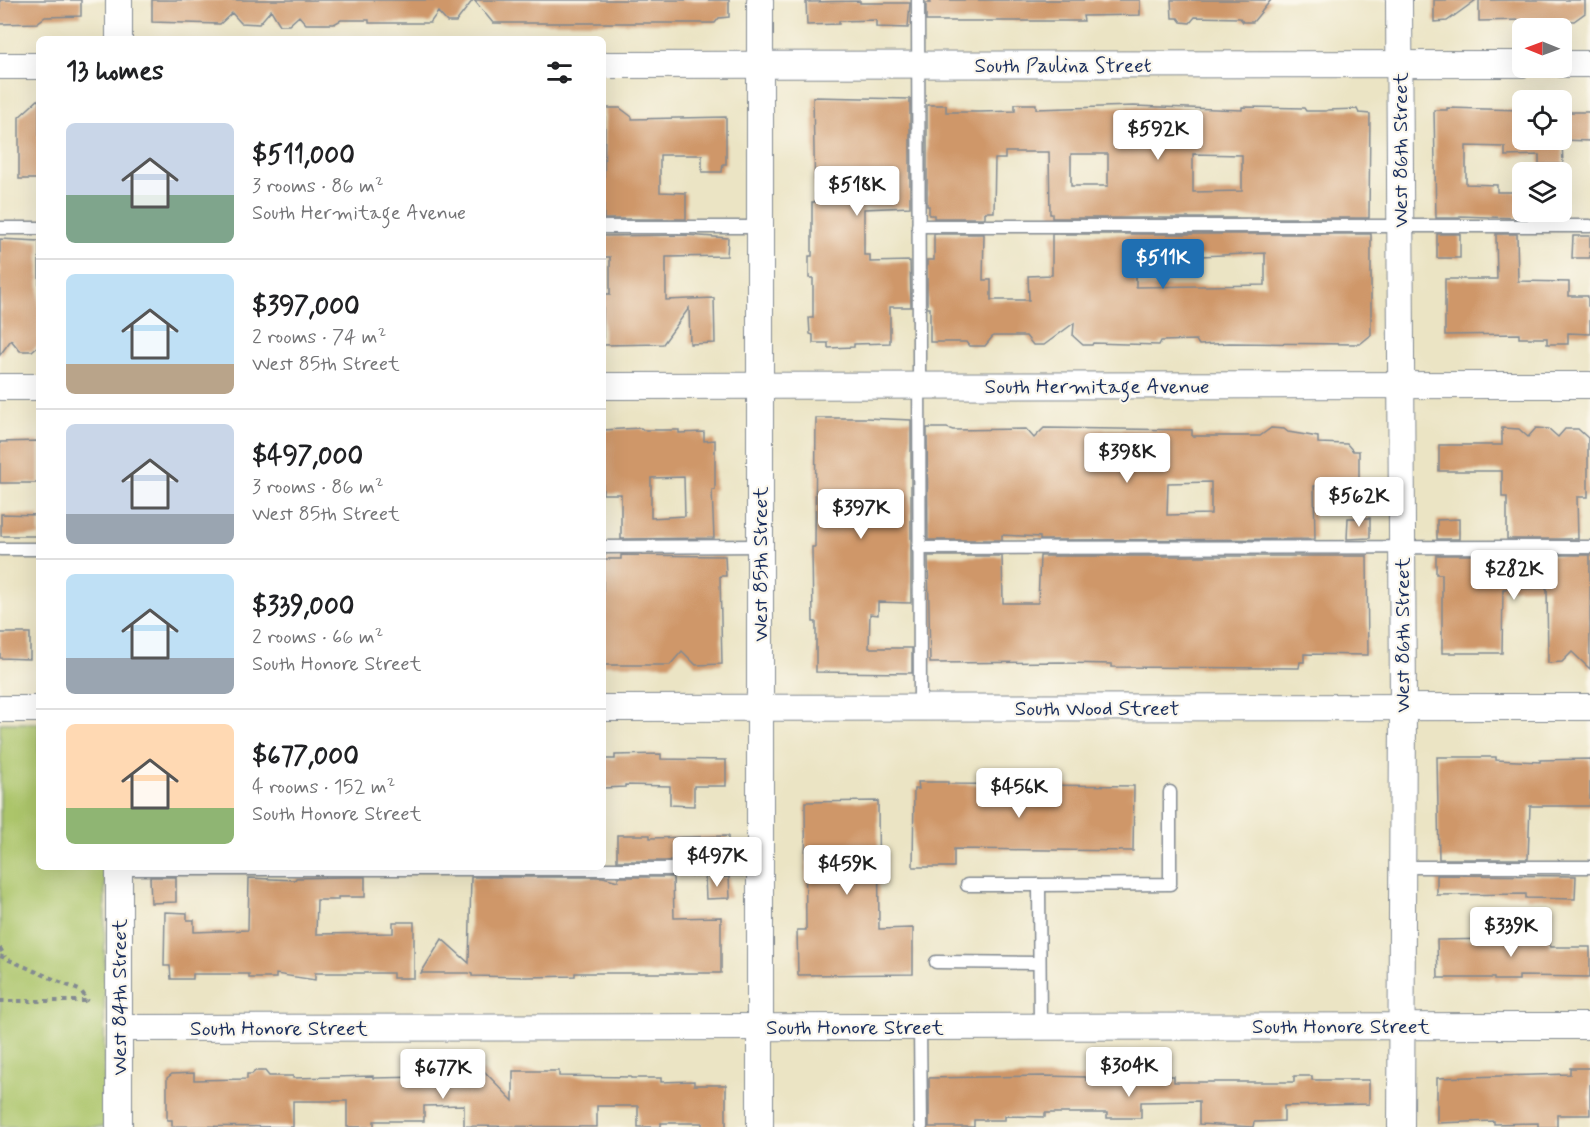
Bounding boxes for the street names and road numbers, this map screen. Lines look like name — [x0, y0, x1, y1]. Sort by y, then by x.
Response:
street label: South Paulina Street — [974, 52, 1152, 80]
street label: West 86th Street — [1387, 72, 1415, 228]
street label: South Hermitage Avenue — [985, 373, 1209, 403]
street label: West 85th Street — [747, 486, 775, 642]
street label: West 86th Street — [1389, 557, 1417, 713]
street label: South Wood Street — [1015, 695, 1179, 723]
street label: West 84th Street — [106, 918, 134, 1075]
street label: South Honore Street — [1252, 1013, 1431, 1041]
street label: South Honore Street — [766, 1014, 945, 1042]
street label: South Honore Street — [190, 1015, 369, 1043]

